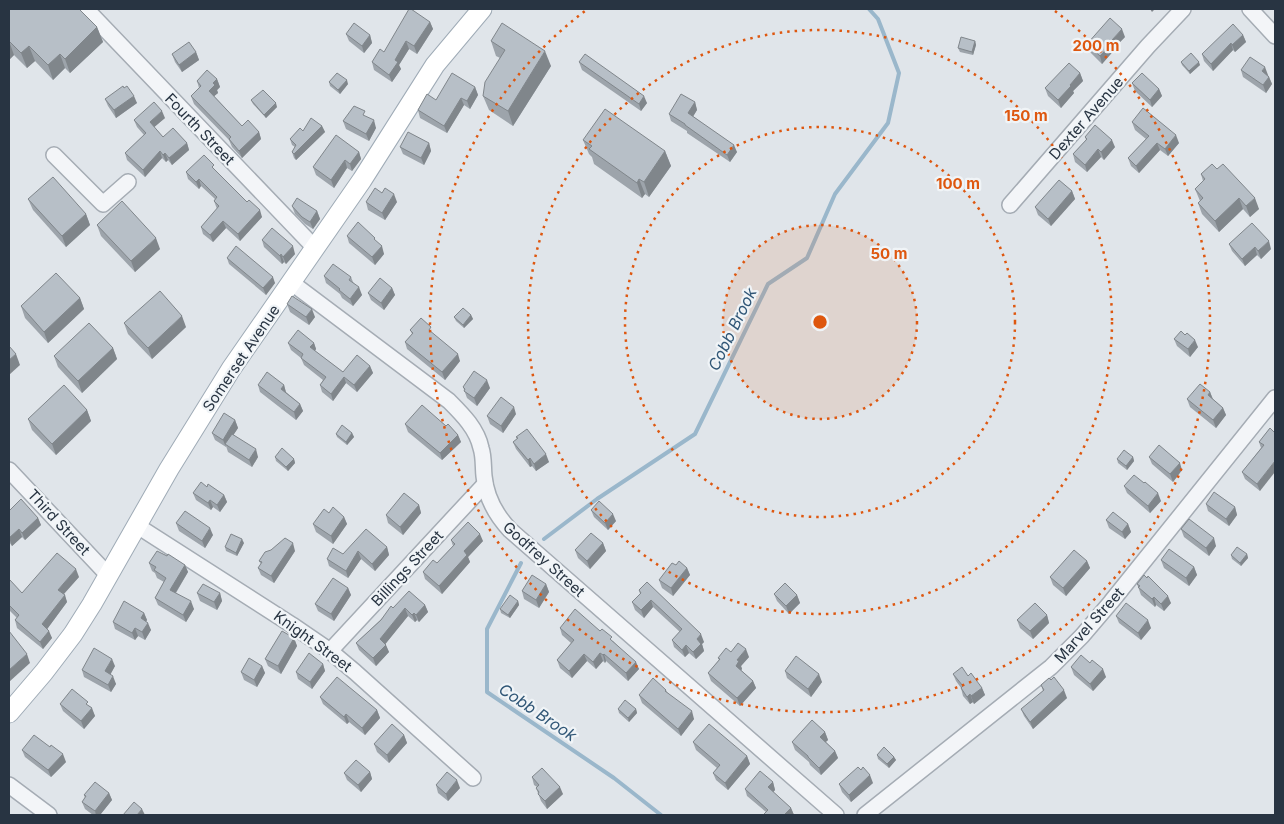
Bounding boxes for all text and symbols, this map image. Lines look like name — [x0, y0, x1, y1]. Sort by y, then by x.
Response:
text: 200 m — [1073, 36, 1119, 55]
street label: Dexter Avenue — [1045, 73, 1127, 163]
street label: Fourth Street — [161, 89, 239, 169]
text: 150 m — [1004, 106, 1048, 125]
text: 100 m — [936, 174, 980, 193]
text: 50 m — [871, 244, 907, 263]
water label: Cobb Brook — [703, 284, 761, 374]
street label: Somerset Avenue — [198, 301, 284, 415]
centre of rings — [811, 313, 829, 331]
street label: Third Street — [24, 485, 94, 559]
street label: Godfrey Street — [499, 517, 589, 601]
street label: Billings Street — [367, 526, 447, 610]
street label: Marvel Street — [1050, 583, 1128, 667]
street label: Knight Street — [270, 606, 356, 676]
water label: Cobb Brook — [495, 679, 581, 745]

